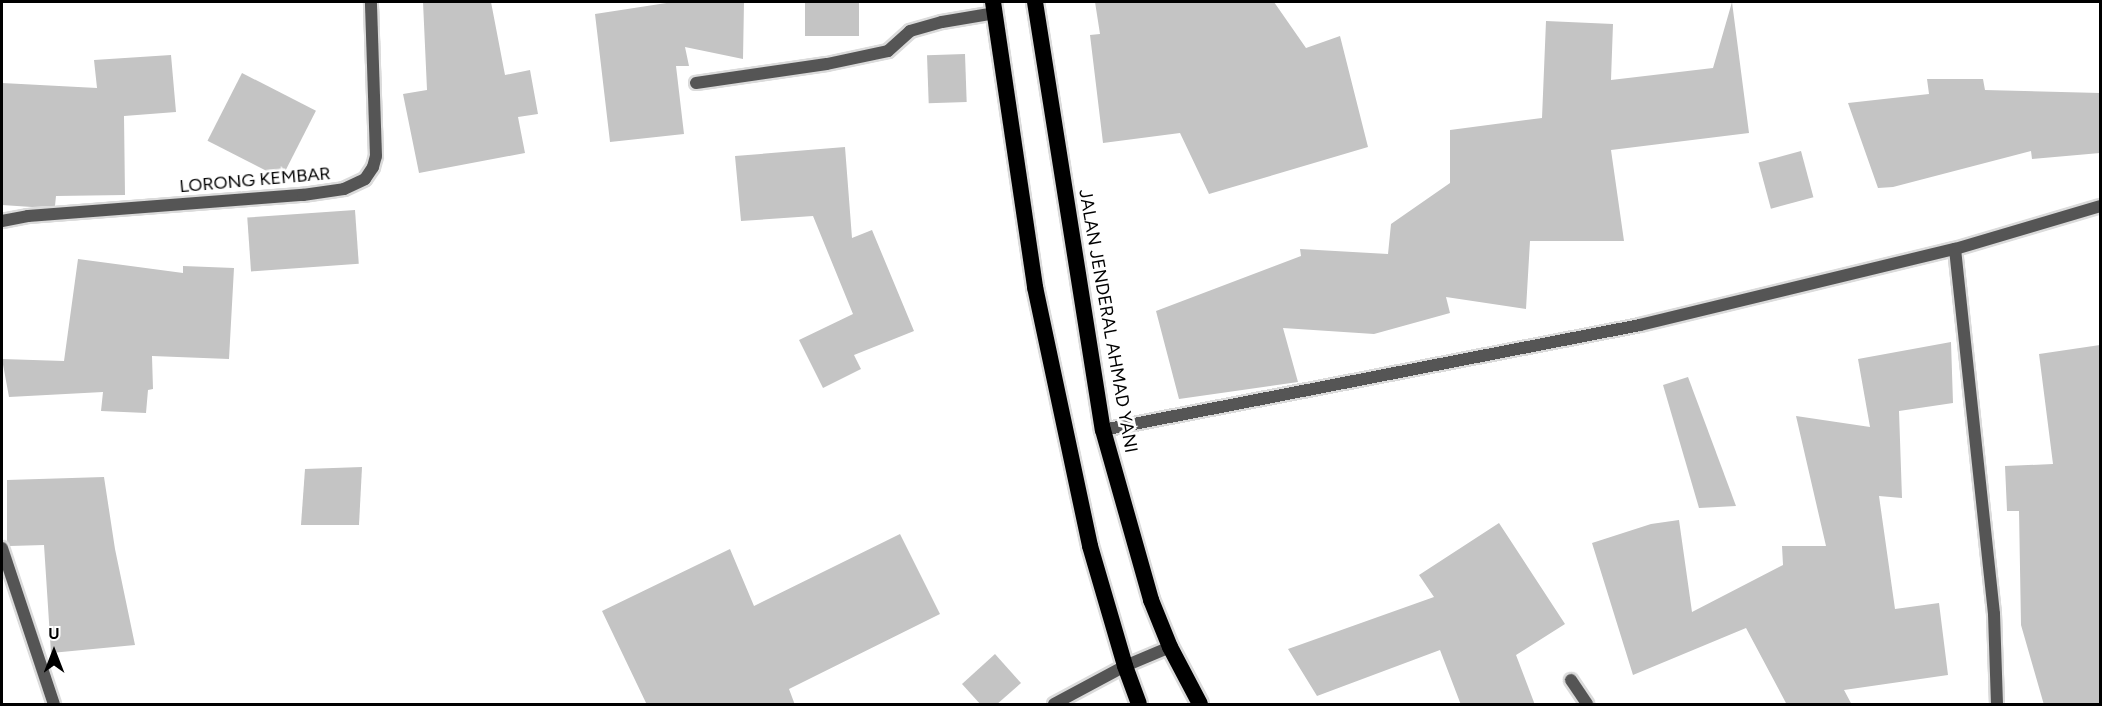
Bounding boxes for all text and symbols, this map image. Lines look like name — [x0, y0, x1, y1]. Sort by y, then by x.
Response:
street label: LORONG KEMBAR — [179, 163, 331, 197]
street label: JALAN JENDERAL AHMAD YANI — [1074, 187, 1142, 455]
north arrow — [24, 622, 84, 682]
text: U — [48, 624, 60, 643]

